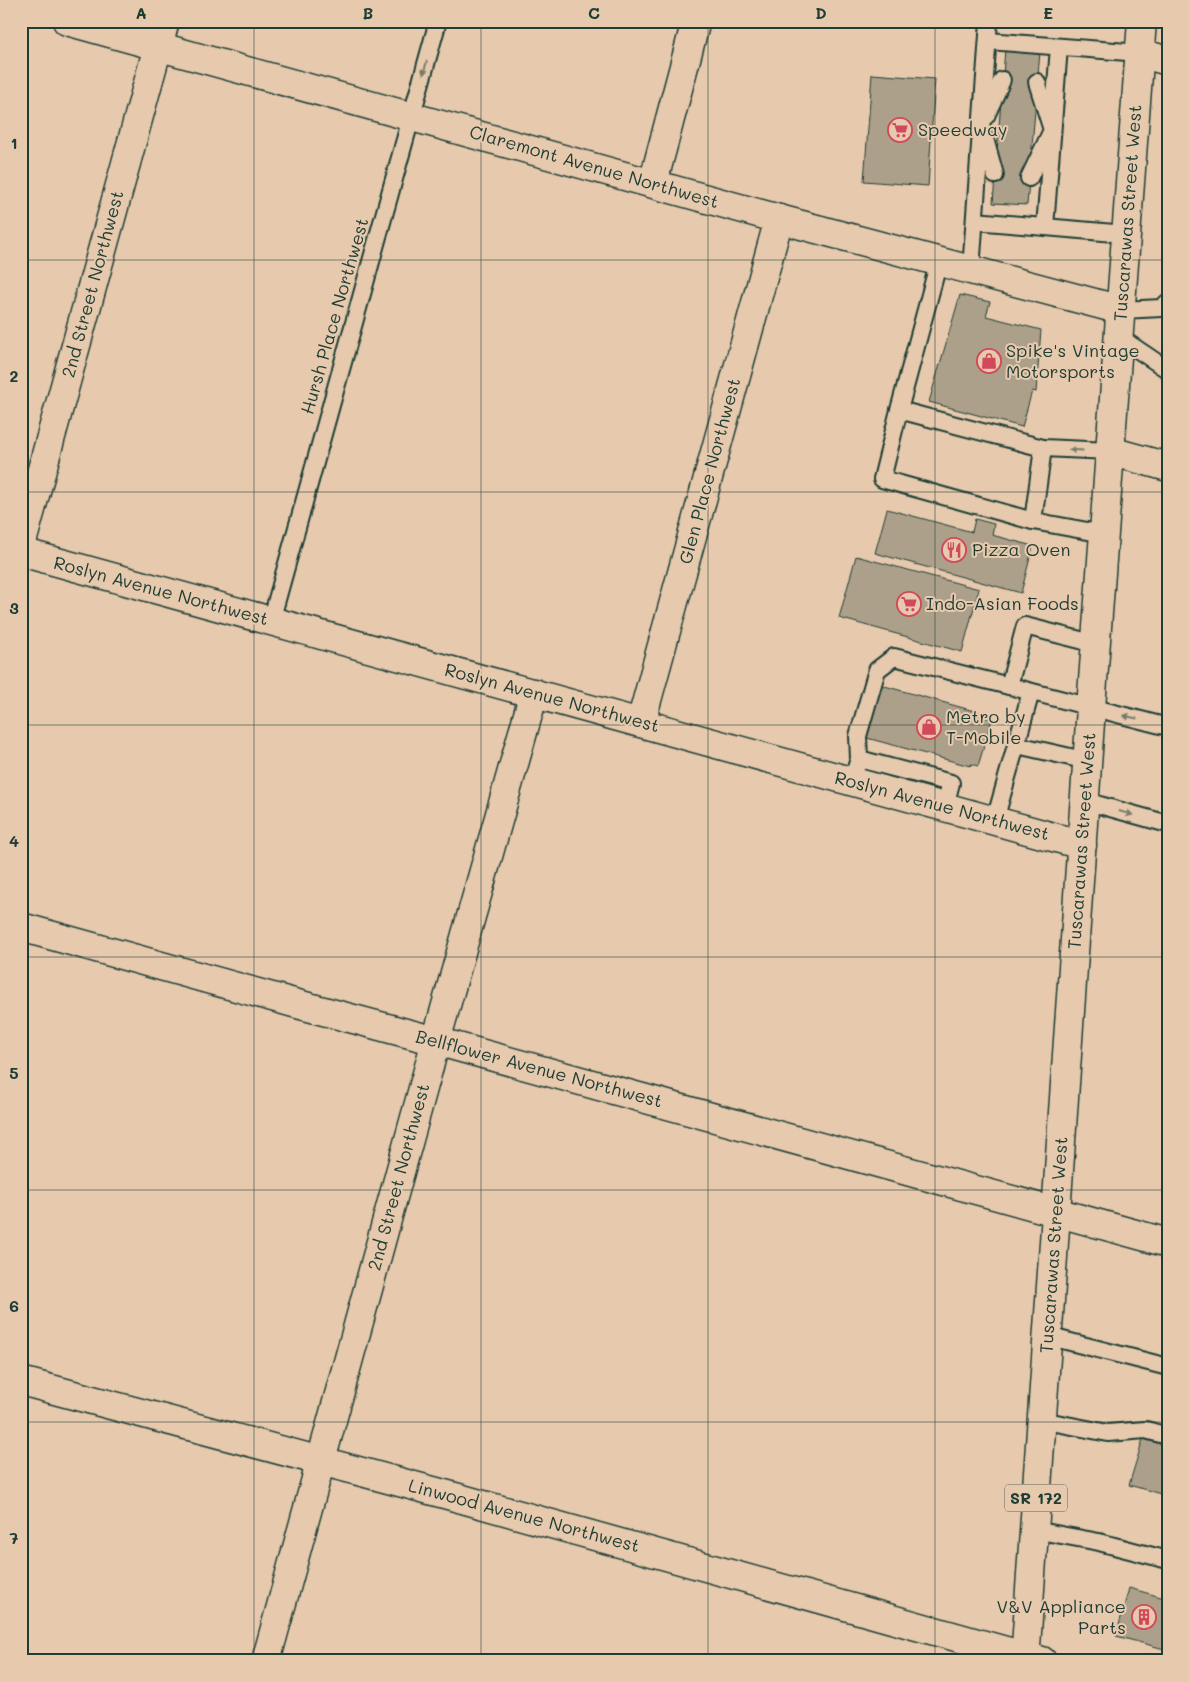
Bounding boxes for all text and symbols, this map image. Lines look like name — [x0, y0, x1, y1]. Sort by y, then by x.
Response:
text: A — [135, 2, 147, 23]
text: B — [363, 2, 373, 23]
text: C — [588, 2, 600, 23]
text: D — [815, 2, 827, 23]
text: E — [1043, 2, 1053, 23]
one-way arrow — [420, 61, 428, 76]
street label: Tuscarawas Street West — [1107, 104, 1147, 322]
supermarket icon: Speedway — [887, 117, 913, 143]
place label: Speedway — [918, 117, 1008, 141]
street label: Claremont Avenue Northwest — [467, 119, 722, 213]
text: 1 — [10, 132, 18, 153]
street label: 2nd Street Northwest — [55, 187, 129, 380]
street label: Hursh Place Northwest — [294, 215, 374, 417]
place label: Spike's Vintage Motorsports — [1006, 338, 1140, 383]
shop icon: Spike's Vintage Motorsports — [976, 348, 1002, 374]
text: 2 — [10, 365, 19, 386]
street label: Glen Place Northwest — [673, 375, 745, 566]
one-way arrow — [1068, 445, 1084, 453]
restaurant icon: Pizza Oven — [941, 537, 967, 563]
place label: Pizza Oven — [972, 537, 1070, 561]
street label: Roslyn Avenue Northwest — [51, 550, 271, 630]
supermarket icon: Indo-Asian Foods — [896, 591, 922, 617]
place label: Indo-Asian Foods — [926, 591, 1079, 615]
text: 3 — [9, 597, 19, 618]
street label: Roslyn Avenue Northwest — [442, 657, 662, 737]
place label: Metro by T-Mobile — [946, 704, 1026, 749]
one-way arrow — [1122, 713, 1137, 721]
shop icon: Metro by T-Mobile — [916, 714, 942, 740]
street label: Tuscarawas Street West — [1061, 732, 1101, 950]
street label: Roslyn Avenue Northwest — [832, 765, 1052, 845]
one-way arrow — [1119, 809, 1134, 817]
text: 4 — [9, 830, 19, 851]
street label: Bellflower Avenue Northwest — [413, 1024, 665, 1113]
text: 5 — [9, 1062, 19, 1083]
street label: 2nd Street Northwest — [361, 1080, 435, 1273]
street label: Tuscarawas Street West — [1033, 1136, 1073, 1354]
text: 6 — [9, 1295, 19, 1316]
street label: Linwood Avenue Northwest — [406, 1473, 642, 1557]
road number: SR 172 — [1005, 1485, 1067, 1512]
text: 7 — [10, 1527, 19, 1548]
place label: V&V Appliance Parts — [996, 1594, 1126, 1639]
building icon: V&V Appliance Parts — [1131, 1604, 1157, 1630]

